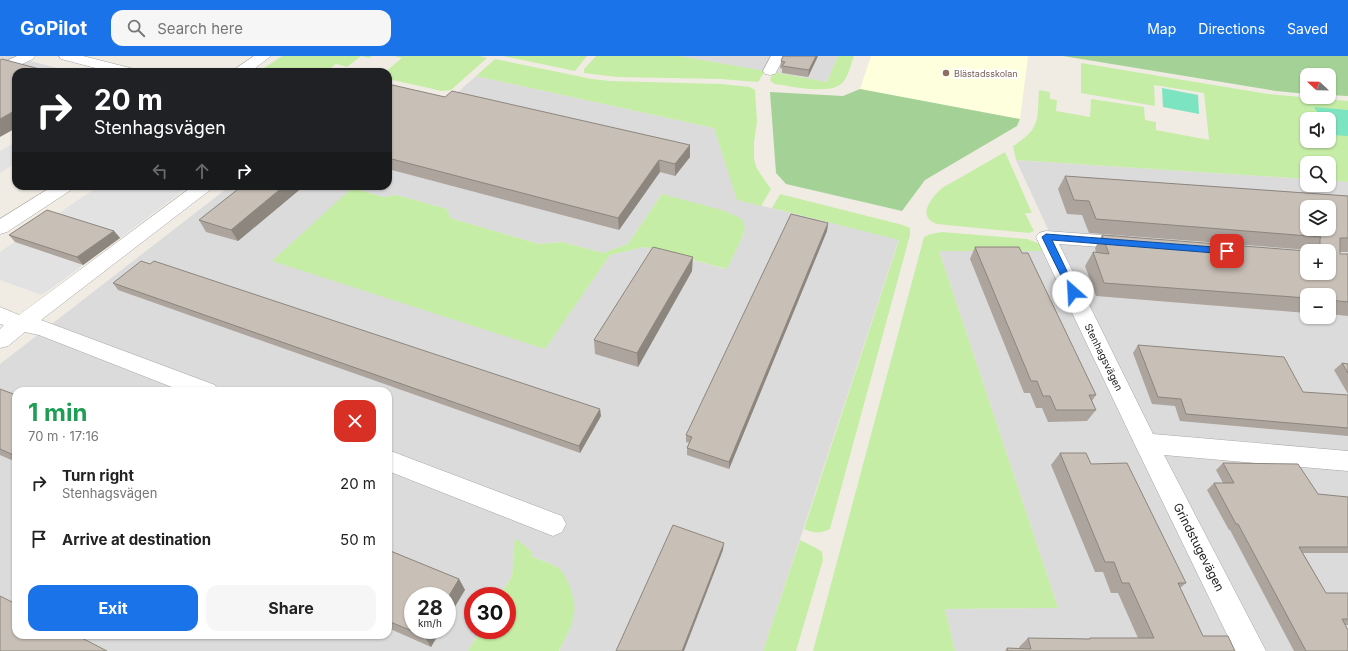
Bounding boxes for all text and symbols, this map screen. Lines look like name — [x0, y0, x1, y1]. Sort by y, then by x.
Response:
search box — [111, 10, 391, 46]
text: GoPilot — [20, 17, 87, 40]
icon: search — [125, 17, 147, 39]
text: Search here — [157, 19, 243, 38]
text: Map — [1147, 20, 1176, 37]
text: Directions — [1198, 20, 1265, 37]
text: Saved — [1287, 20, 1328, 37]
marker: Blästadsskolan — [941, 68, 951, 78]
place label: Blästadsskolan — [954, 68, 1018, 79]
north arrow — [1300, 68, 1336, 104]
map controls — [1300, 68, 1336, 324]
text: 20 m — [94, 83, 163, 117]
icon: right — [28, 84, 80, 136]
button: sound — [1300, 112, 1336, 148]
text: Stenhagsvägen — [94, 117, 226, 138]
button: search — [1300, 156, 1336, 192]
icon: left — [149, 160, 171, 182]
icon: ahead — [191, 160, 213, 182]
icon: right — [233, 160, 255, 182]
button: layers — [1300, 200, 1336, 236]
pin — [1210, 234, 1244, 268]
icon: arrive — [1216, 240, 1238, 262]
button: + — [1300, 244, 1336, 280]
position arrow — [1052, 271, 1094, 313]
button: − — [1300, 288, 1336, 324]
street label: Stenhagsvägen — [1083, 321, 1126, 393]
text: 1 min — [28, 398, 87, 427]
button: close — [334, 400, 376, 442]
text: 70 m · 17:16 — [28, 428, 99, 444]
text: Turn right — [62, 466, 134, 485]
icon: right — [28, 472, 50, 494]
text: 20 m — [340, 474, 376, 493]
text: Stenhagsvägen — [62, 485, 157, 501]
street label: Grindstugevägen — [1170, 500, 1228, 594]
icon: arrive — [28, 528, 50, 550]
text: Arrive at destination — [62, 530, 211, 549]
text: 50 m — [340, 530, 376, 549]
button: Exit — [28, 585, 198, 631]
button: Share — [206, 585, 376, 631]
speed limit sign: 30 — [464, 587, 516, 639]
text: 28 — [417, 596, 443, 620]
text: km/h — [418, 617, 442, 629]

